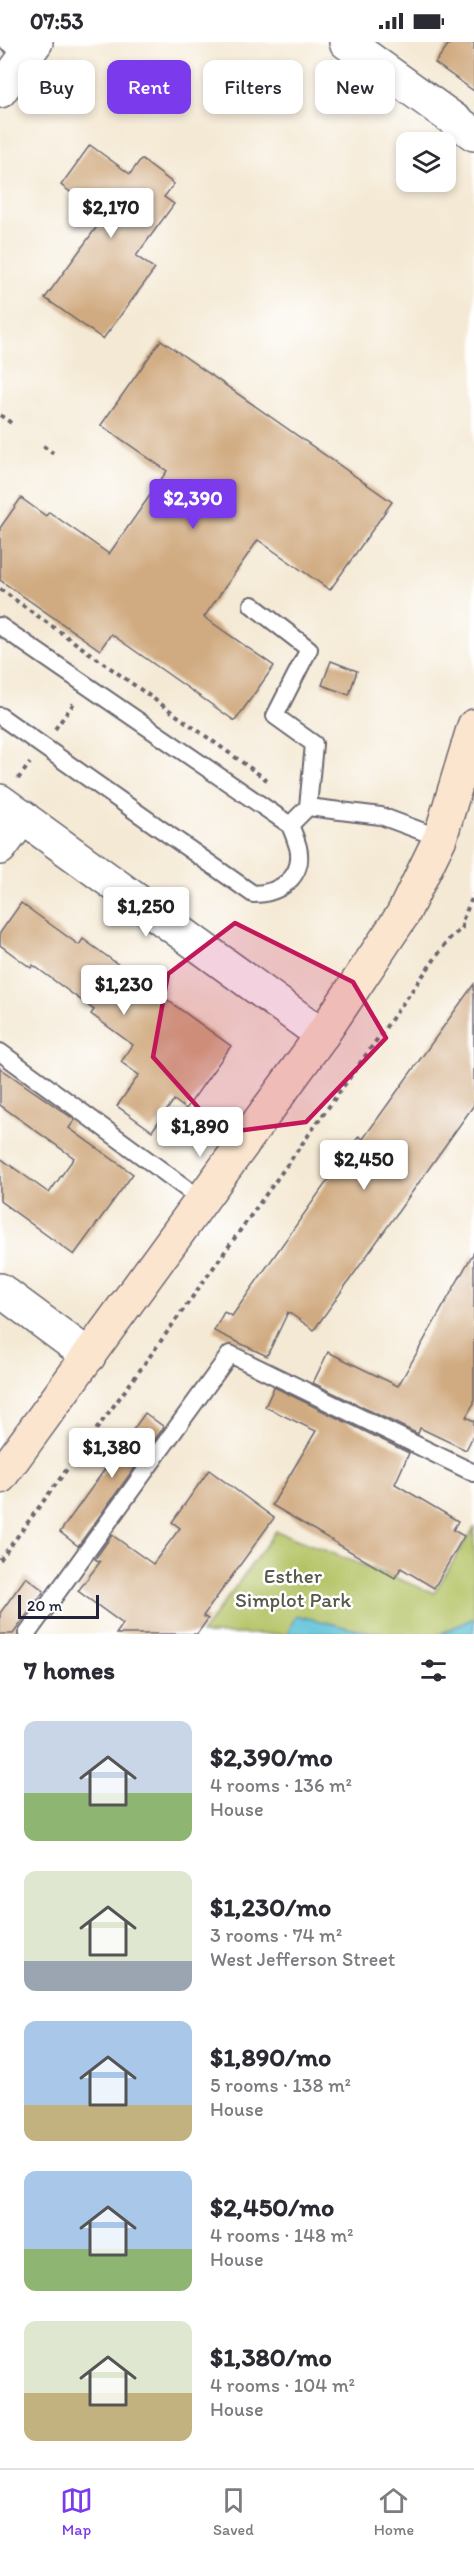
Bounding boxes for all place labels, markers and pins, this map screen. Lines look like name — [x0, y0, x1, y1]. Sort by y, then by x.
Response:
pin: $2,170 — [62, 188, 160, 239]
pin: $2,390 — [144, 479, 242, 530]
pin: $1,250 — [97, 887, 195, 938]
pin: $1,230 — [75, 965, 173, 1016]
pin: $1,890 — [151, 1107, 249, 1158]
pin: $2,450 — [315, 1140, 413, 1191]
pin: $1,380 — [63, 1428, 161, 1479]

